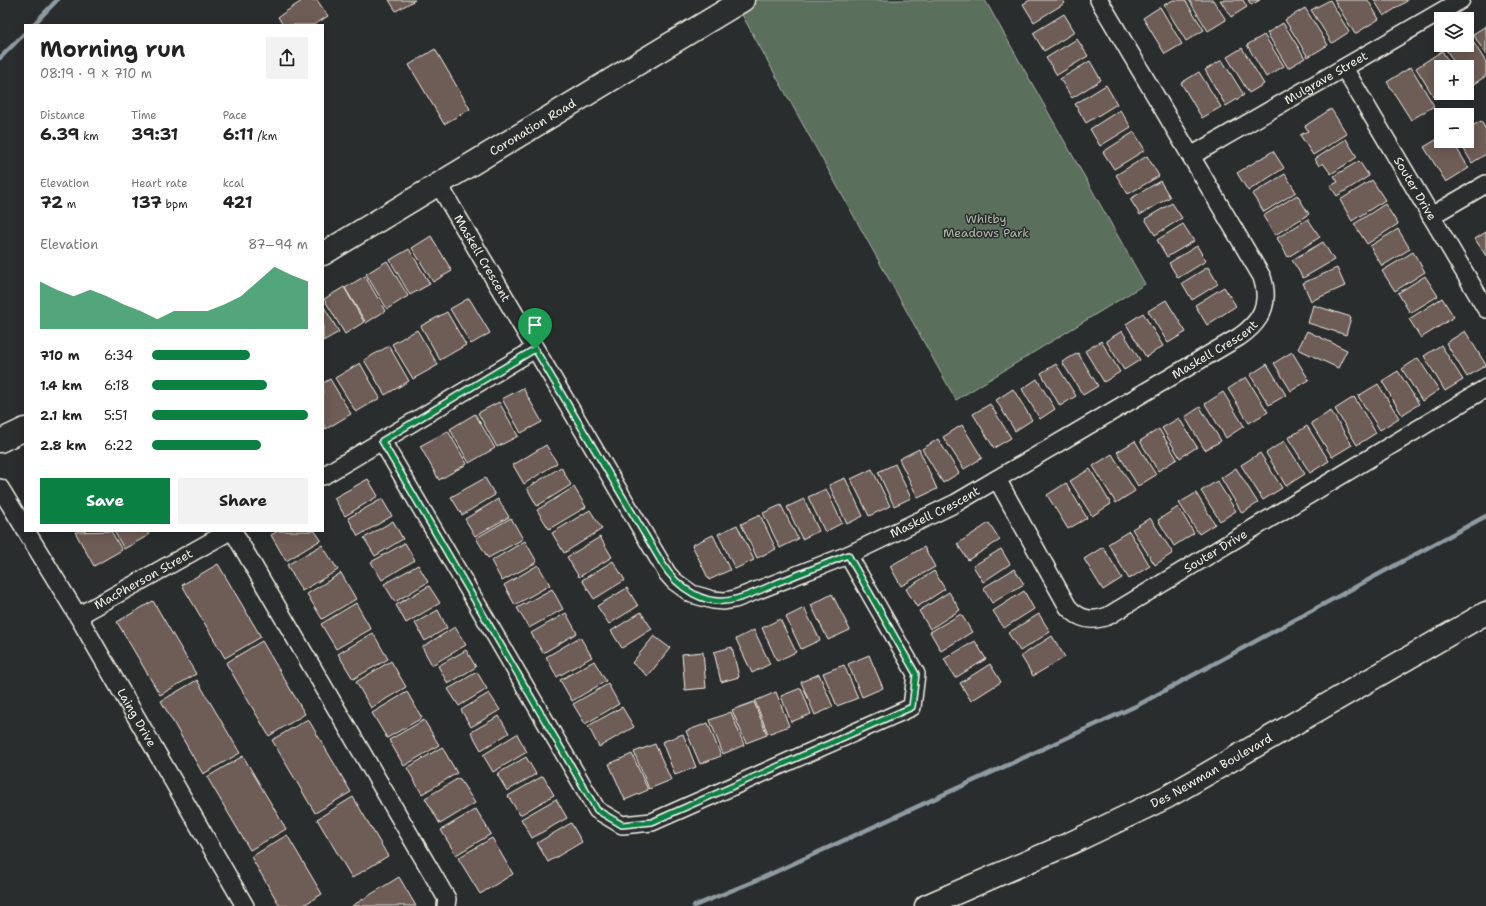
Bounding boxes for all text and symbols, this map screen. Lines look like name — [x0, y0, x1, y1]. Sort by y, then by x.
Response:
map controls — [1434, 12, 1474, 148]
button: layers — [1434, 12, 1474, 52]
text: Morning run — [40, 35, 185, 64]
button: share — [266, 37, 308, 79]
street label: Mulgrave Street — [1282, 48, 1371, 108]
button: + — [1434, 60, 1474, 100]
text: 08:19 · 9 × 710 m — [40, 65, 152, 82]
street label: Coronation Road — [486, 95, 579, 159]
text: Distance — [40, 108, 85, 123]
text: Time — [131, 108, 157, 123]
text: Pace — [223, 108, 247, 123]
button: − — [1434, 108, 1474, 148]
text: 6.39 — [40, 123, 79, 145]
text: 39:31 — [131, 123, 178, 145]
text: 6:11 — [223, 123, 254, 145]
text: km — [79, 129, 99, 144]
text: /km — [254, 129, 277, 144]
street label: Souter Drive — [1390, 154, 1440, 224]
text: Elevation — [40, 176, 89, 191]
text: Heart rate — [131, 176, 187, 191]
text: kcal — [223, 176, 244, 191]
text: 72 — [40, 191, 63, 213]
text: 137 — [131, 191, 162, 213]
text: 421 — [223, 191, 252, 213]
text: m — [63, 197, 76, 212]
text: bpm — [162, 197, 188, 212]
park label: Whitby Meadows Park — [943, 211, 1029, 241]
street label: Maskell Crescent — [450, 212, 514, 305]
text: Elevation — [40, 236, 98, 253]
text: 87–94 m — [248, 236, 308, 253]
pin — [518, 308, 552, 349]
icon: arrive — [524, 314, 546, 336]
street label: Maskell Crescent — [1169, 317, 1262, 383]
text: 710 m — [40, 347, 80, 364]
text: 6:34 — [104, 347, 133, 364]
text: 1.4 km — [40, 377, 82, 394]
text: 6:18 — [104, 377, 130, 394]
text: 2.1 km — [40, 407, 82, 424]
text: 5:51 — [104, 407, 128, 424]
text: 2.8 km — [40, 437, 86, 454]
text: 6:22 — [104, 437, 133, 454]
button: Save — [40, 478, 170, 524]
button: Share — [178, 478, 308, 524]
street label: Maskell Crescent — [887, 483, 983, 542]
street label: Souter Drive — [1181, 526, 1250, 576]
street label: MacPherson Street — [91, 545, 196, 613]
street label: Laing Drive — [113, 685, 160, 750]
street label: Des Newman Boulevard — [1148, 730, 1275, 812]

